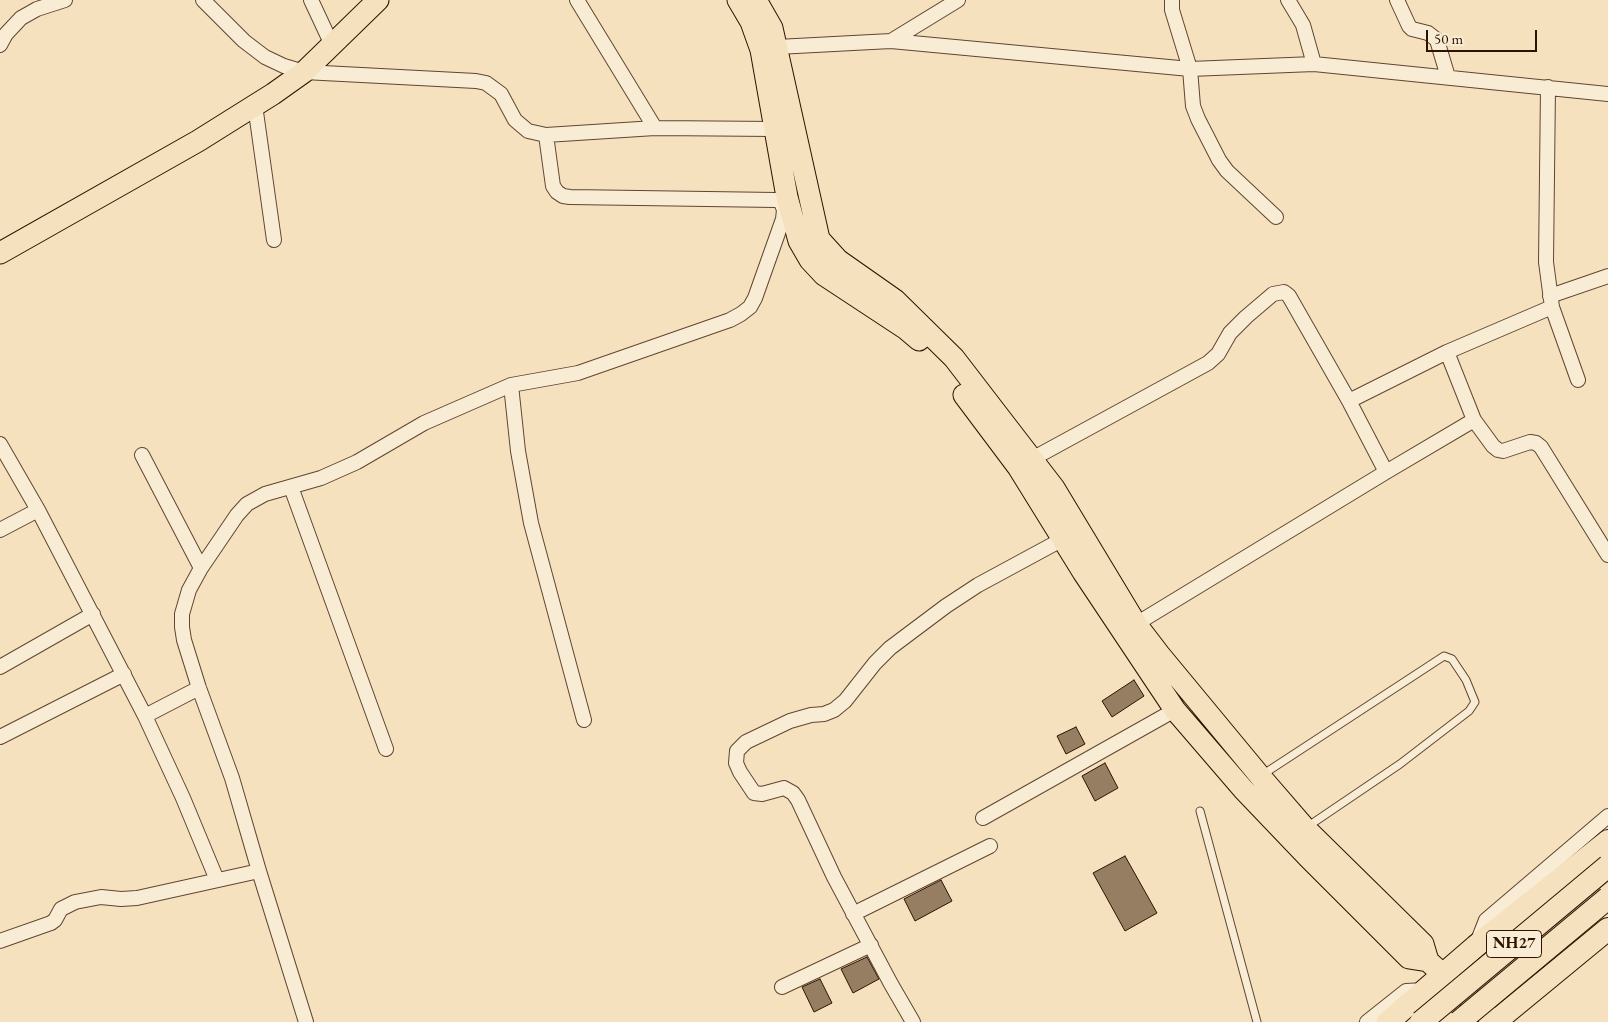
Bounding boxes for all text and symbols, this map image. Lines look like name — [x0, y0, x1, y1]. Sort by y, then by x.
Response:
scale bar — [1428, 20, 1539, 52]
text: 50 m — [1434, 29, 1463, 48]
road number: NH27 — [1486, 931, 1542, 958]

